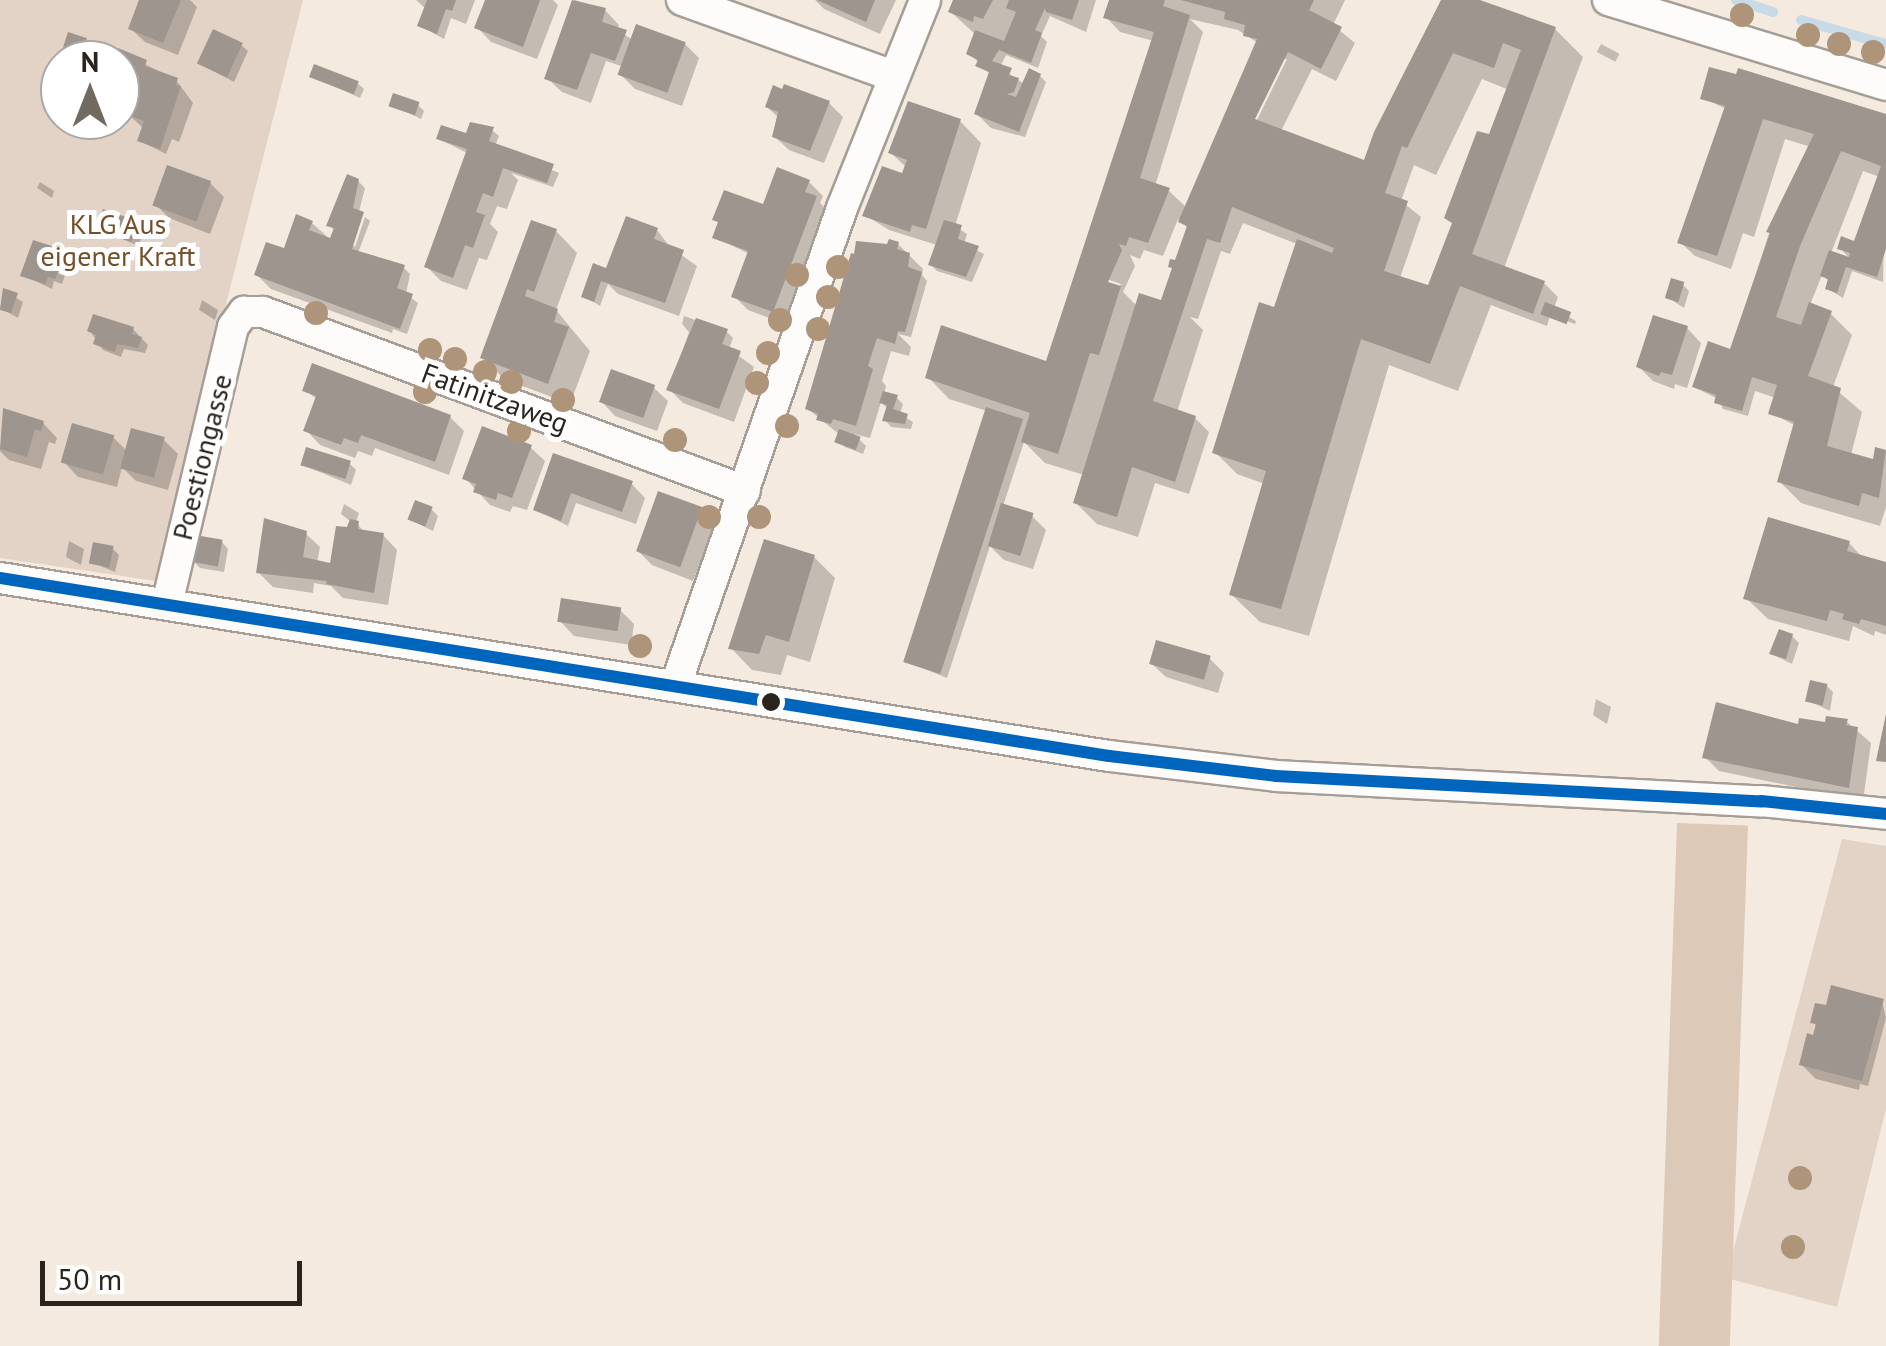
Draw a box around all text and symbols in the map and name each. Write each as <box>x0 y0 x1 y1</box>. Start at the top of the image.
north arrow <box>40 40 140 140</box>
text: N <box>81 43 99 80</box>
park label: KLG Aus eigener Kraft <box>40 207 196 273</box>
street label: Fatinitzaweg <box>417 356 573 440</box>
street label: Poestiongasse <box>165 371 239 543</box>
unlabelled marker <box>761 692 781 712</box>
scale bar <box>45 1241 308 1303</box>
text: 50 m <box>57 1259 122 1298</box>

